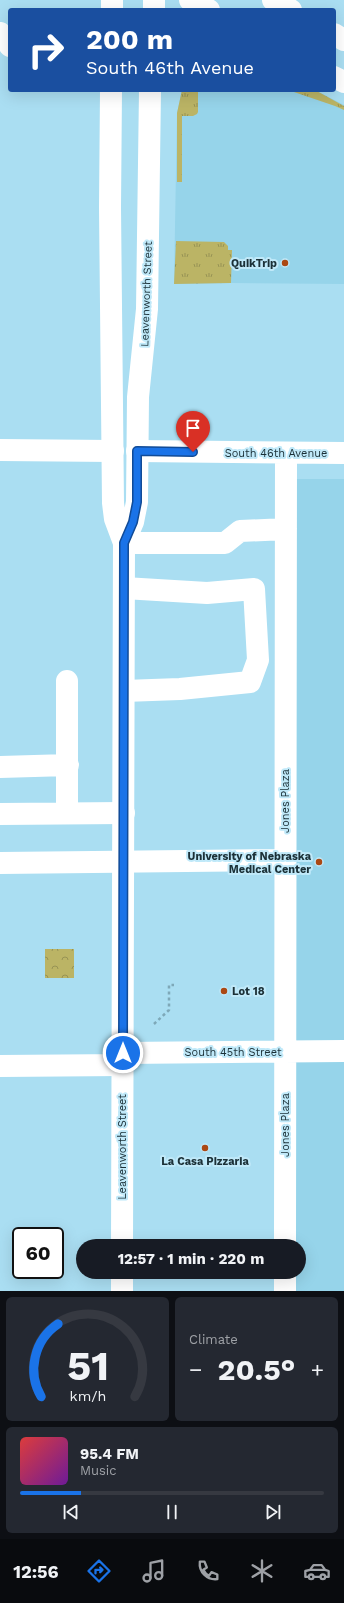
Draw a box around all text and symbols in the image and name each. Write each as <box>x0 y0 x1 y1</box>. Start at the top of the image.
text: 200 m <box>86 23 173 56</box>
icon: right <box>20 24 72 76</box>
text: South 46th Avenue <box>86 57 254 78</box>
street label: Leavenworth Street <box>138 241 155 347</box>
place label: QuikTrip <box>231 257 277 270</box>
marker: QuikTrip <box>280 258 290 268</box>
pin <box>176 411 210 452</box>
icon: arrive <box>182 417 204 439</box>
street label: South 46th Avenue <box>225 447 327 460</box>
street label: Jones Plaza <box>279 769 292 833</box>
place label: University of Nebraska Medical Center <box>188 850 312 876</box>
marker: University of Nebraska Medical Center <box>314 857 324 867</box>
place label: Lot 18 <box>232 985 265 998</box>
marker: Lot 18 <box>219 986 229 996</box>
position arrow <box>102 1032 144 1074</box>
street label: South 45th Street <box>184 1046 282 1059</box>
street label: Jones Plaza <box>279 1093 292 1157</box>
street label: Leavenworth Street <box>116 1094 129 1200</box>
marker: La Casa Pizzaria <box>200 1143 210 1153</box>
place label: La Casa Pizzaria <box>161 1155 249 1168</box>
speed limit sign: 60 <box>12 1227 64 1279</box>
text: 12:57 · 1 min · 220 m <box>118 1250 264 1268</box>
text: Climate <box>189 1332 238 1347</box>
text: 51 <box>66 1341 109 1390</box>
text: 20.5° <box>218 1352 295 1387</box>
text: − <box>189 1357 202 1382</box>
text: + <box>311 1357 324 1382</box>
text: km/h <box>69 1388 106 1404</box>
text: 95.4 FM <box>80 1445 139 1463</box>
text: Music <box>80 1463 117 1478</box>
icon: previous <box>60 1501 82 1523</box>
icon: pause <box>161 1501 183 1523</box>
icon: next <box>262 1501 284 1523</box>
icon: directions <box>85 1557 113 1585</box>
icon: music <box>140 1557 168 1585</box>
icon: phone <box>194 1557 222 1585</box>
icon: climate <box>248 1557 276 1585</box>
icon: car <box>303 1557 331 1585</box>
text: 12:56 <box>13 1561 59 1582</box>

